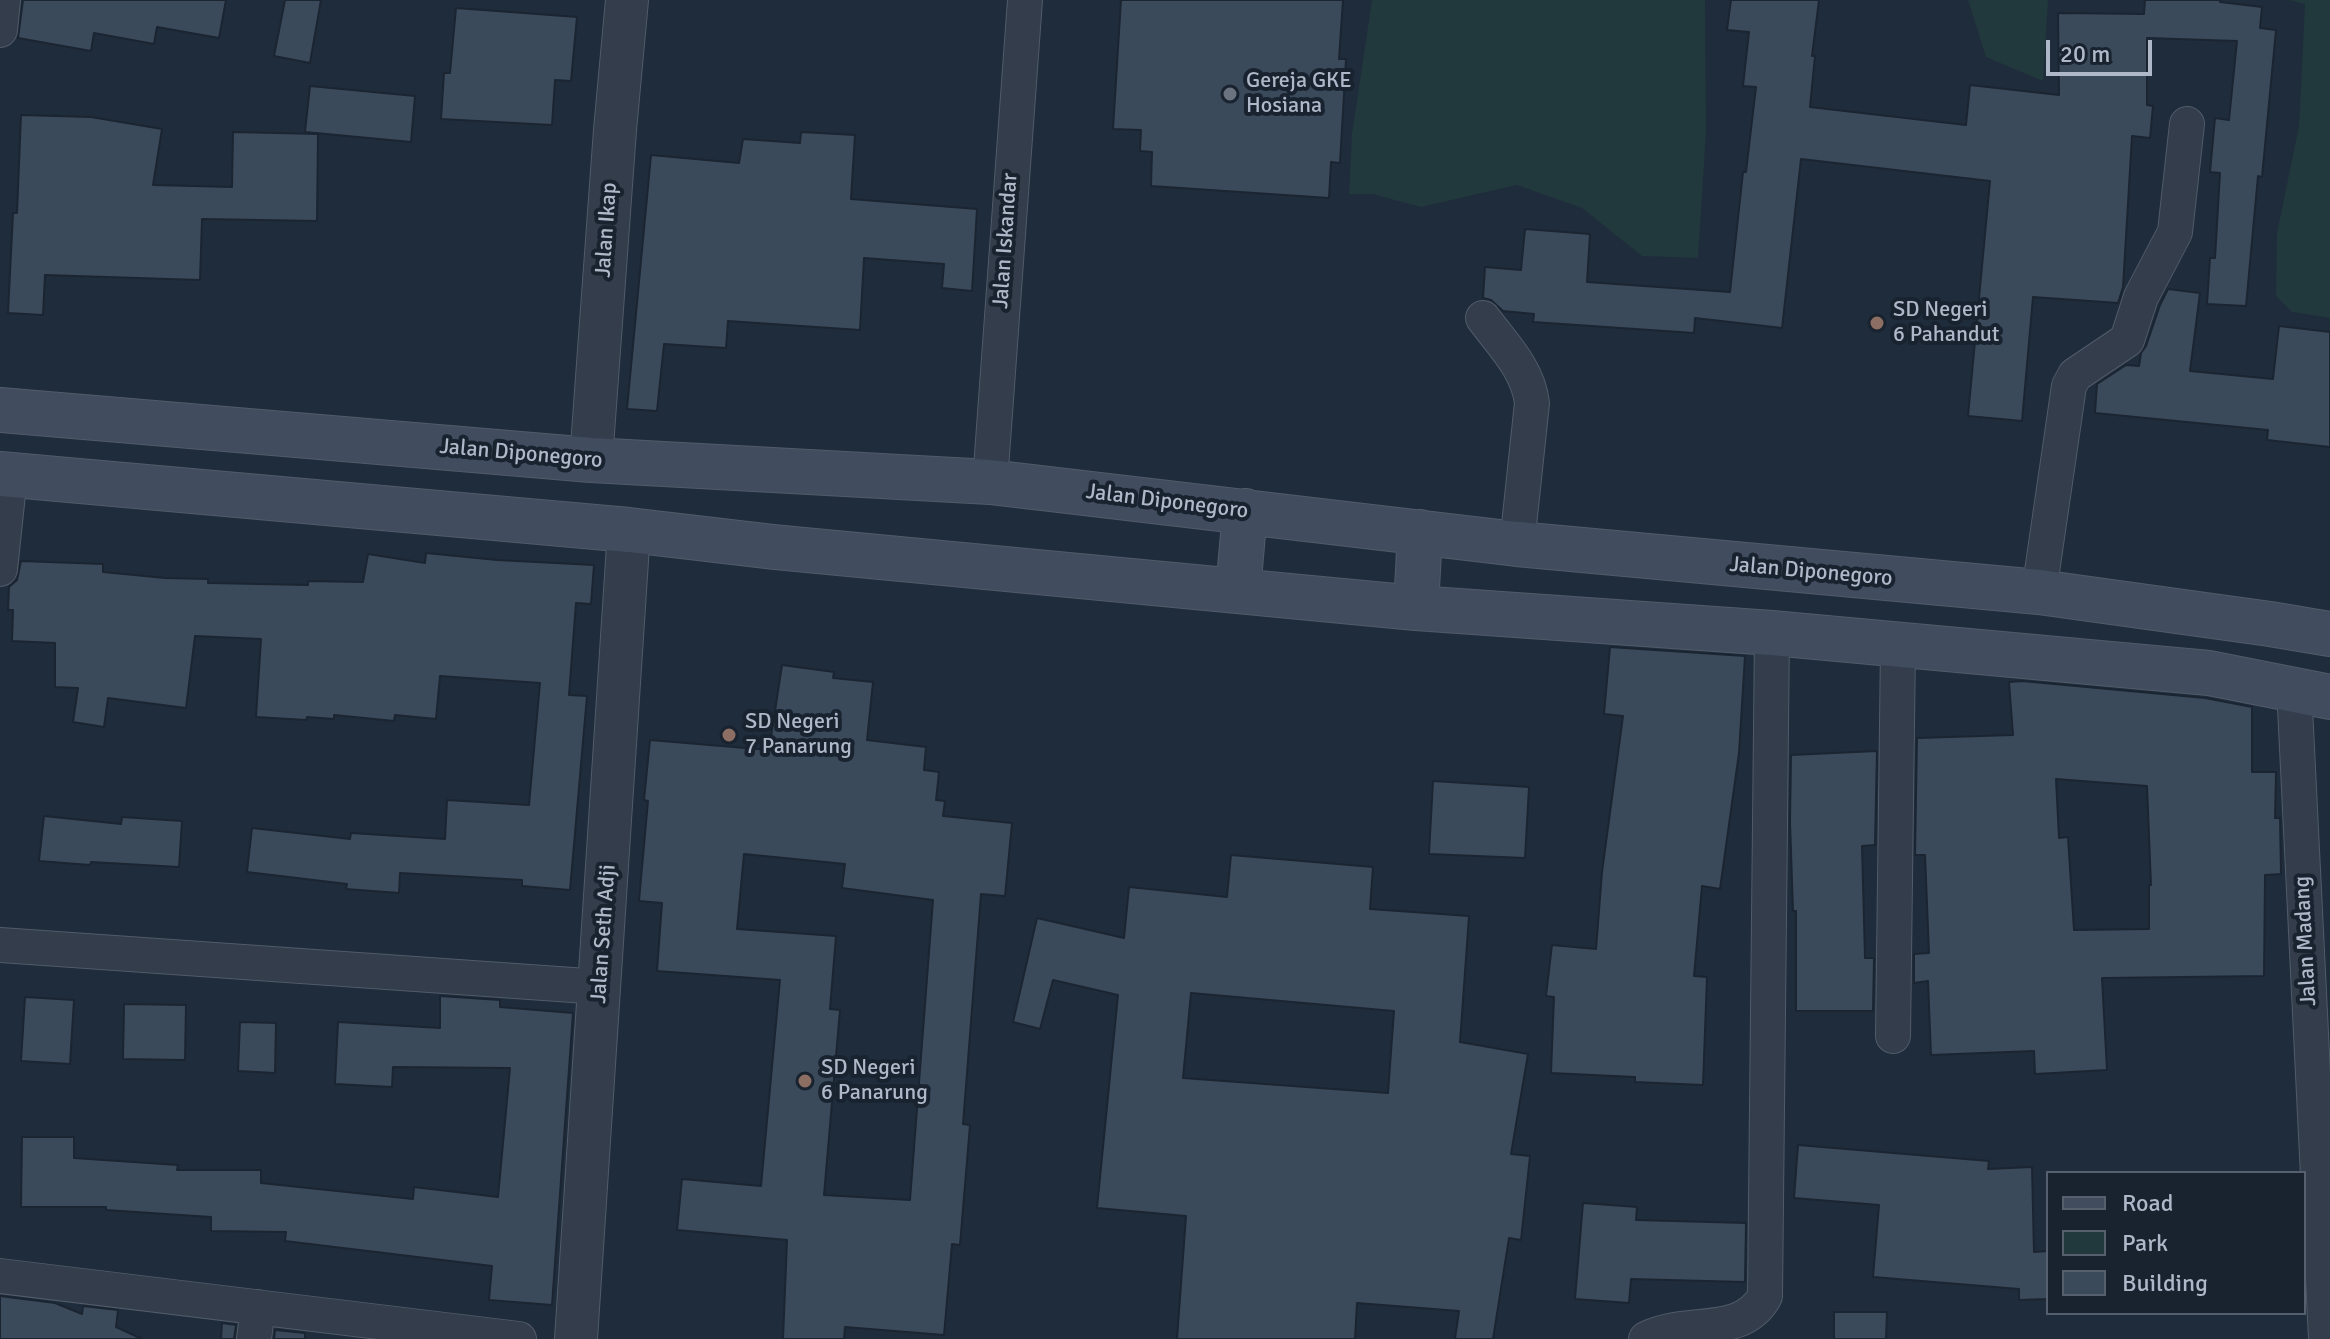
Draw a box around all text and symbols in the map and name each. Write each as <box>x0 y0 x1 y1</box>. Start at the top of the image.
scale bar <box>2050 24 2156 74</box>
text: 20 m <box>2060 39 2110 69</box>
place label: Gereja GKE Hosiana <box>1246 68 1352 120</box>
marker: Gereja GKE Hosiana <box>1221 85 1239 103</box>
street label: Jalan Iskandar <box>988 172 1024 310</box>
street label: Jalan Ikap <box>591 182 623 278</box>
place label: SD Negeri 6 Pahandut <box>1893 297 1999 348</box>
marker: SD Negeri 6 Pahandut <box>1868 314 1886 332</box>
street label: Jalan Diponegoro <box>438 434 604 474</box>
street label: Jalan Diponegoro <box>1084 479 1250 525</box>
street label: Jalan Diponegoro <box>1728 552 1894 592</box>
place label: SD Negeri 7 Panarung <box>745 709 852 760</box>
marker: SD Negeri 7 Panarung <box>720 726 738 744</box>
street label: Jalan Seth Adji <box>586 863 622 1005</box>
street label: Jalan Madang <box>2289 875 2323 1007</box>
place label: SD Negeri 6 Panarung <box>821 1055 928 1106</box>
marker: SD Negeri 6 Panarung <box>796 1072 814 1090</box>
legend <box>2046 1171 2306 1315</box>
text: Road <box>2122 1188 2173 1218</box>
text: Park <box>2122 1228 2168 1258</box>
text: Building <box>2122 1268 2208 1298</box>

